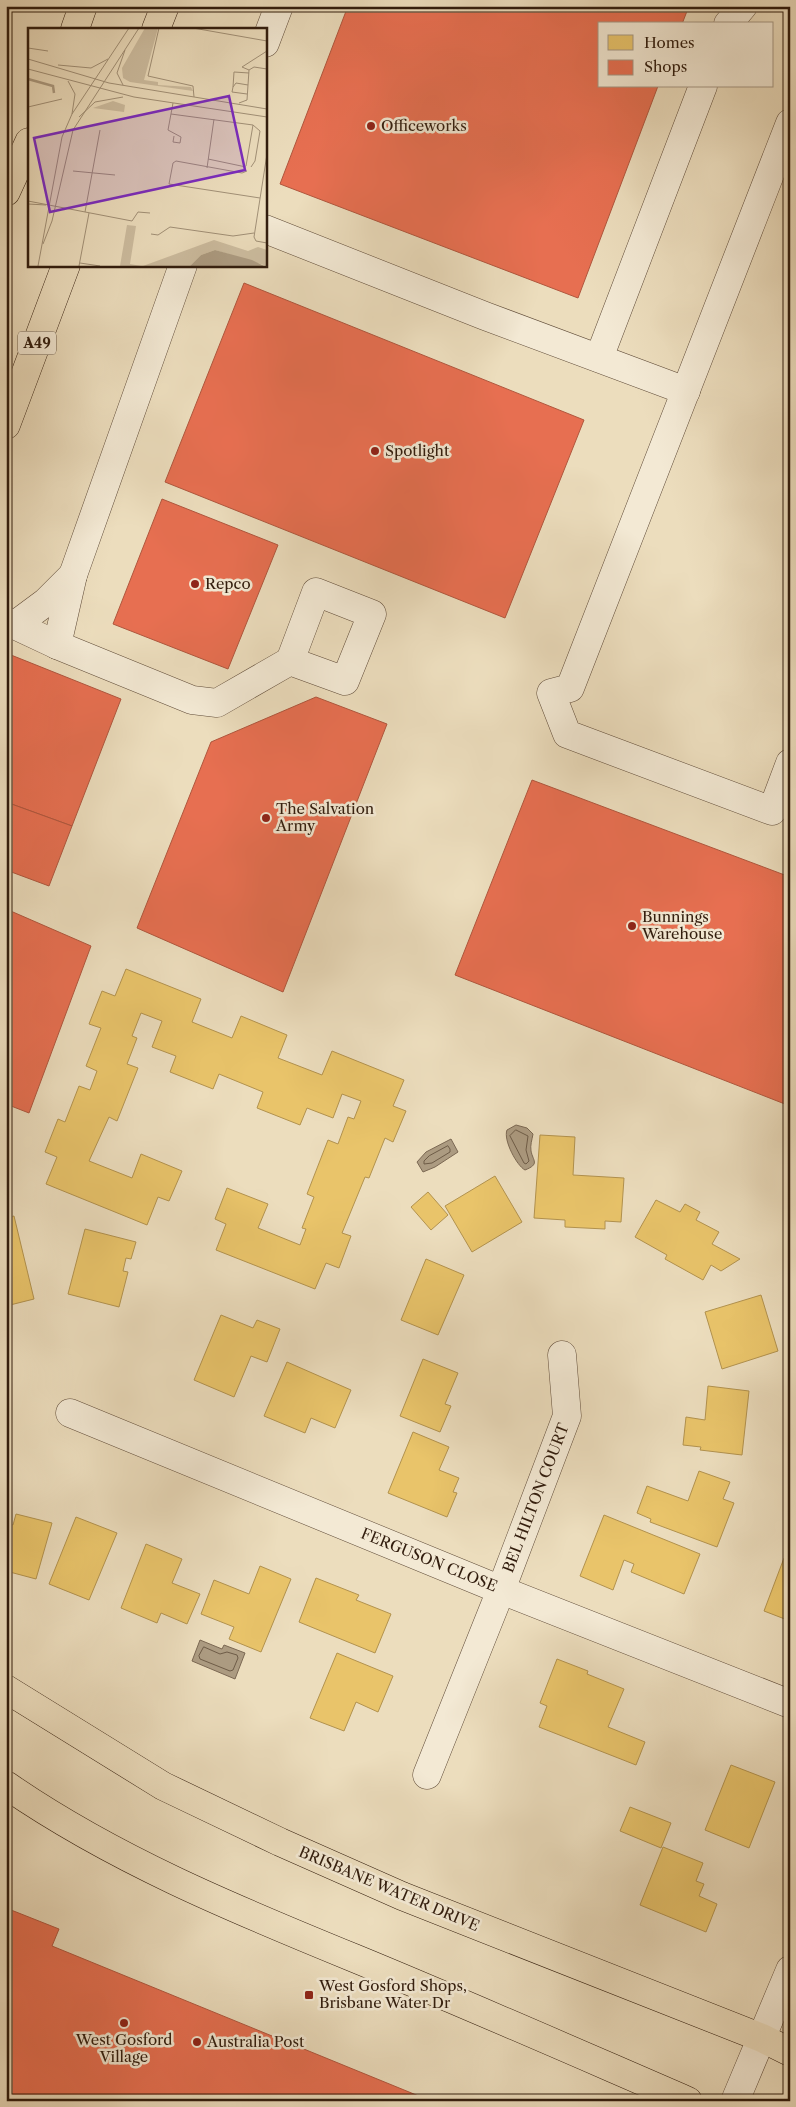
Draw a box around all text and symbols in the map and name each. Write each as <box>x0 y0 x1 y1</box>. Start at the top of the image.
legend <box>598 22 774 88</box>
inset map <box>28 28 266 266</box>
text: Homes <box>644 33 695 52</box>
text: Shops <box>644 57 687 76</box>
place label: Officeworks <box>381 116 467 135</box>
marker: Officeworks <box>365 120 377 132</box>
road number: A49 <box>18 332 56 354</box>
place label: Spotlight <box>385 441 450 460</box>
marker: Spotlight <box>369 445 381 457</box>
place label: Repco <box>205 574 251 593</box>
marker: Repco <box>189 578 201 590</box>
place label: The Salvation Army <box>275 799 375 835</box>
marker: The Salvation Army <box>260 812 272 824</box>
place label: Bunnings Warehouse <box>641 907 722 943</box>
marker: Bunnings Warehouse <box>626 920 638 932</box>
street label: BEL HILTON COURT <box>498 1420 573 1575</box>
street label: FERGUSON CLOSE <box>358 1524 500 1596</box>
street label: BRISBANE WATER DRIVE <box>296 1842 482 1935</box>
place label: West Gosford Shops, Brisbane Water Dr <box>318 1976 467 2012</box>
marker: West Gosford Shops, Brisbane Water Dr <box>303 1989 315 2001</box>
marker: West Gosford Village <box>118 2017 130 2029</box>
place label: West Gosford Village <box>75 2030 172 2066</box>
place label: Australia Post <box>206 2032 305 2051</box>
marker: Australia Post <box>191 2036 203 2048</box>

